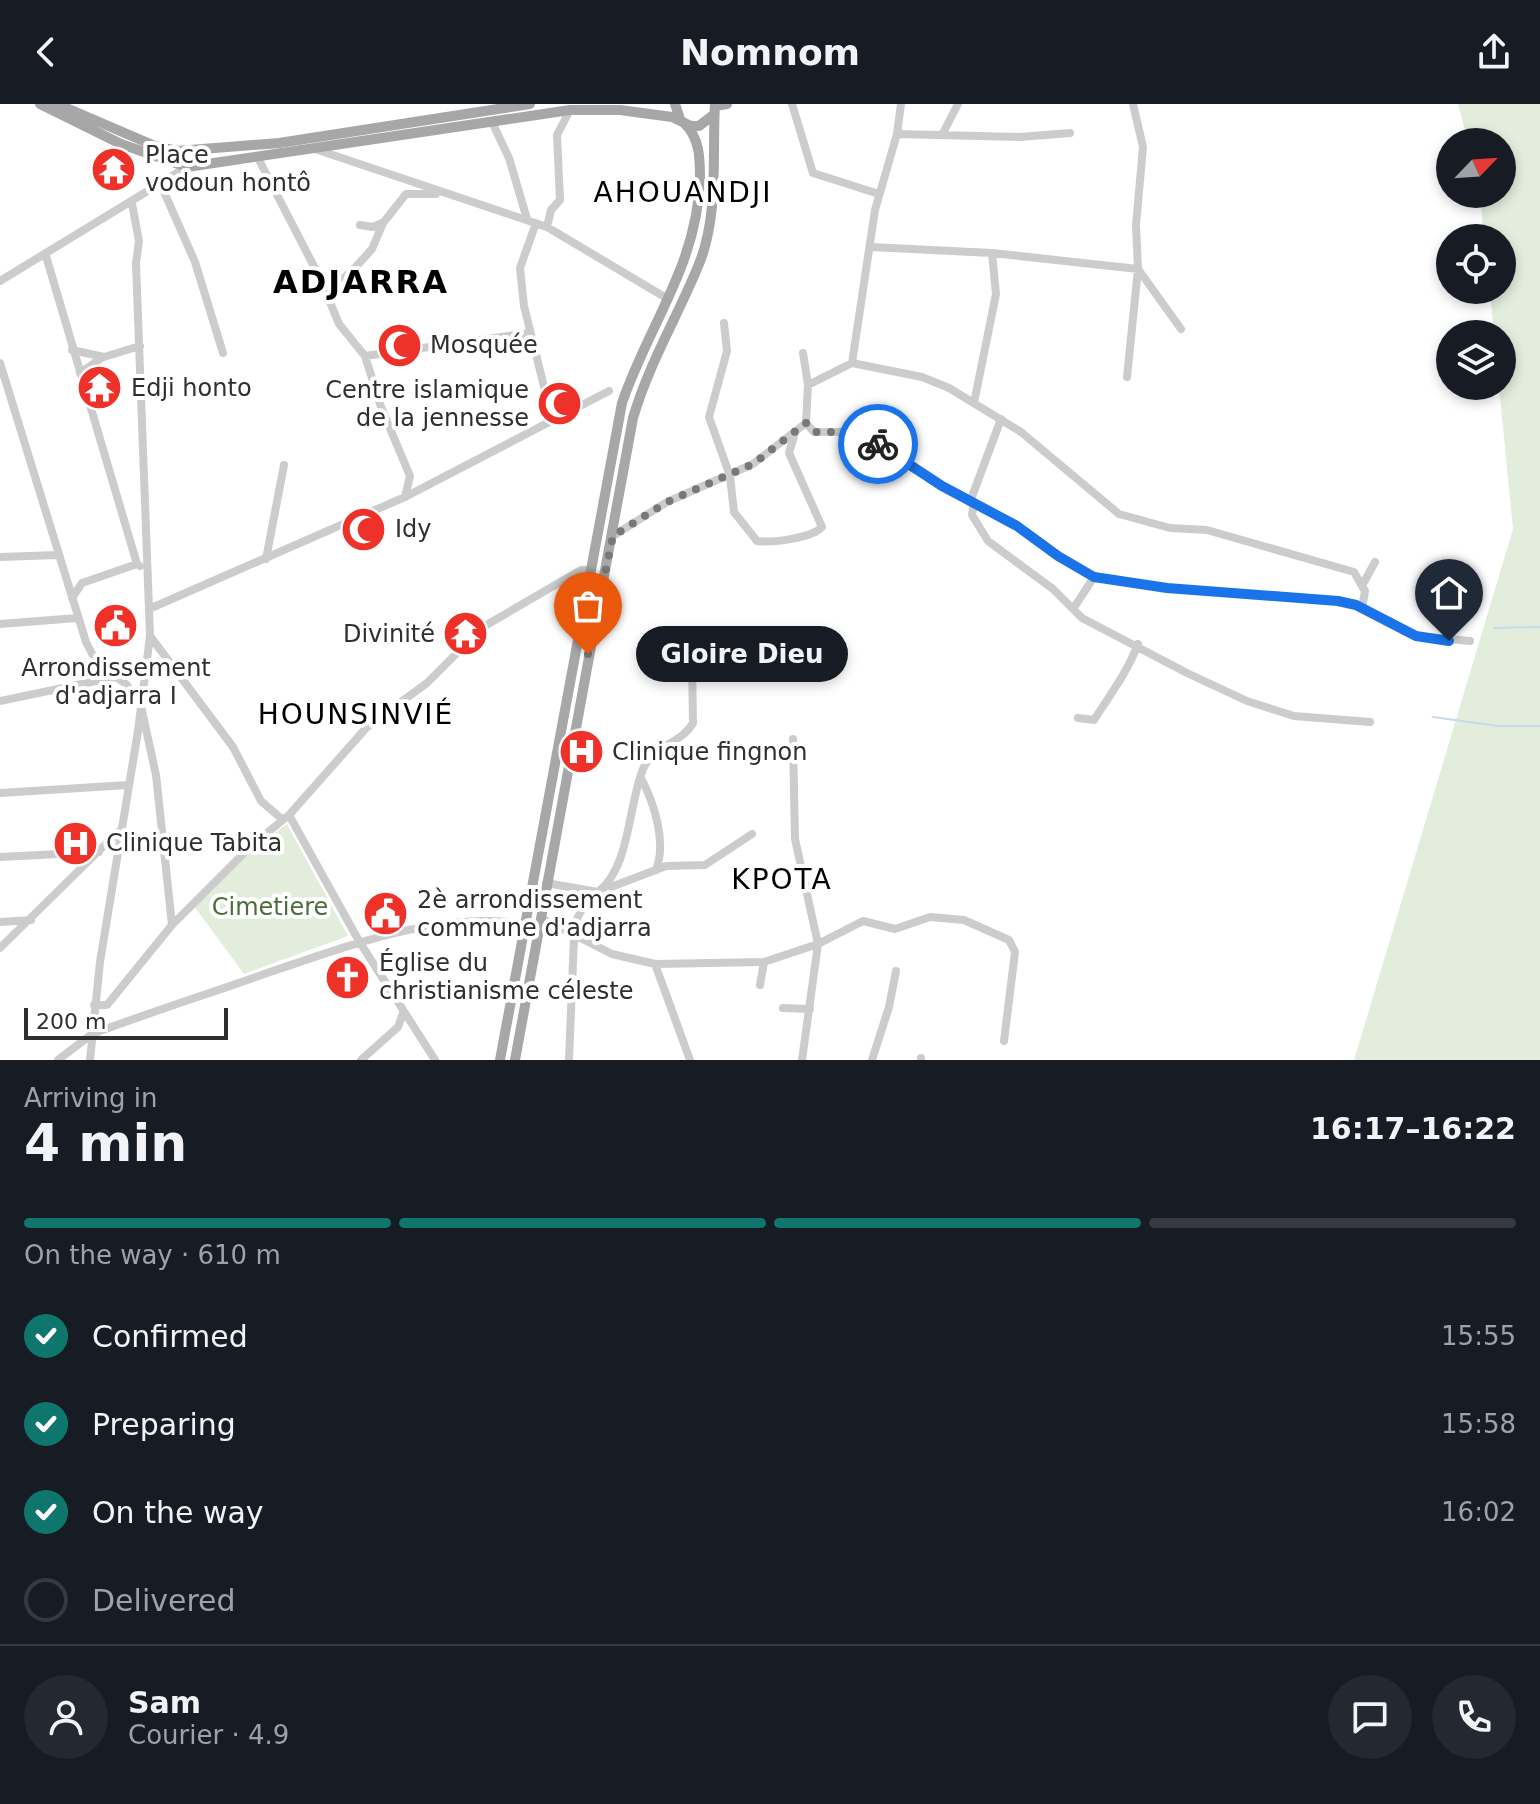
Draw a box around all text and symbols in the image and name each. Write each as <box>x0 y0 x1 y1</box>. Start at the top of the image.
icon: back <box>24 30 68 74</box>
icon: share <box>1472 30 1516 74</box>
text: Nomnom <box>680 32 860 73</box>
north arrow <box>1436 128 1516 208</box>
map controls <box>1436 128 1516 400</box>
place label: Place vodoun hontô <box>145 141 311 197</box>
temple icon: Place vodoun hontô <box>90 145 138 193</box>
district label: AHOUANDJI <box>594 176 772 209</box>
button: locate <box>1436 224 1516 304</box>
district label: ADJARRA <box>273 263 449 301</box>
button: layers <box>1436 320 1516 400</box>
mosque icon: Mosquée <box>375 321 423 369</box>
place label: Mosquée <box>430 331 538 359</box>
temple icon: Edji honto <box>76 364 124 412</box>
place label: Edji honto <box>131 374 252 402</box>
place label: Centre islamique de la jennesse <box>325 376 529 432</box>
mosque icon: Centre islamique de la jennesse <box>536 380 584 428</box>
courier <box>838 404 918 484</box>
icon: bike <box>856 422 900 466</box>
mosque icon: Idy <box>340 505 388 553</box>
place label: Idy <box>395 515 432 543</box>
pin <box>1415 559 1483 641</box>
icon: home <box>1427 571 1471 615</box>
pin <box>554 572 622 654</box>
icon: bag <box>566 584 610 628</box>
public building icon: Arrondissement d'adjarra I <box>92 602 140 650</box>
temple icon: Divinité <box>442 610 490 658</box>
place label: Divinité <box>343 620 435 648</box>
callout: Gloire Dieu <box>636 626 848 682</box>
text: Gloire Dieu <box>660 639 824 669</box>
place label: Arrondissement d'adjarra I <box>21 654 211 710</box>
district label: HOUNSINVIÉ <box>258 697 454 731</box>
hospital icon: Clinique fingnon <box>557 728 605 776</box>
place label: Clinique fingnon <box>612 738 807 766</box>
hospital icon: Clinique Tabita <box>51 819 99 867</box>
place label: Clinique Tabita <box>106 829 282 857</box>
district label: KPOTA <box>731 863 833 896</box>
place label: 2è arrondissement commune d'adjarra <box>417 886 652 942</box>
public building icon: 2è arrondissement commune d'adjarra <box>362 890 410 938</box>
park label: Cimetiere <box>212 893 328 921</box>
place label: Église du christianisme céleste <box>379 948 633 1005</box>
church icon: Église du christianisme céleste <box>324 953 372 1001</box>
scale bar <box>24 1004 228 1040</box>
text: 200 m <box>36 1009 106 1034</box>
text: Arriving in <box>24 1083 158 1113</box>
text: 16:17–16:22 <box>1310 1111 1516 1146</box>
text: 4 min <box>24 1113 187 1173</box>
text: On the way · 610 m <box>24 1240 281 1270</box>
icon: check <box>24 1314 68 1358</box>
text: Confirmed <box>92 1319 248 1354</box>
text: 15:55 <box>1441 1321 1516 1351</box>
icon: check <box>24 1402 68 1446</box>
text: Preparing <box>92 1407 236 1442</box>
text: 15:58 <box>1441 1409 1516 1439</box>
icon: check <box>24 1490 68 1534</box>
text: On the way <box>92 1495 264 1530</box>
text: 16:02 <box>1441 1497 1516 1527</box>
text: Delivered <box>92 1583 236 1618</box>
button: person <box>24 1675 108 1759</box>
button: chat <box>1328 1675 1412 1759</box>
button: phone <box>1432 1675 1516 1759</box>
text: Sam <box>128 1685 201 1720</box>
text: Courier · 4.9 <box>128 1720 289 1750</box>

